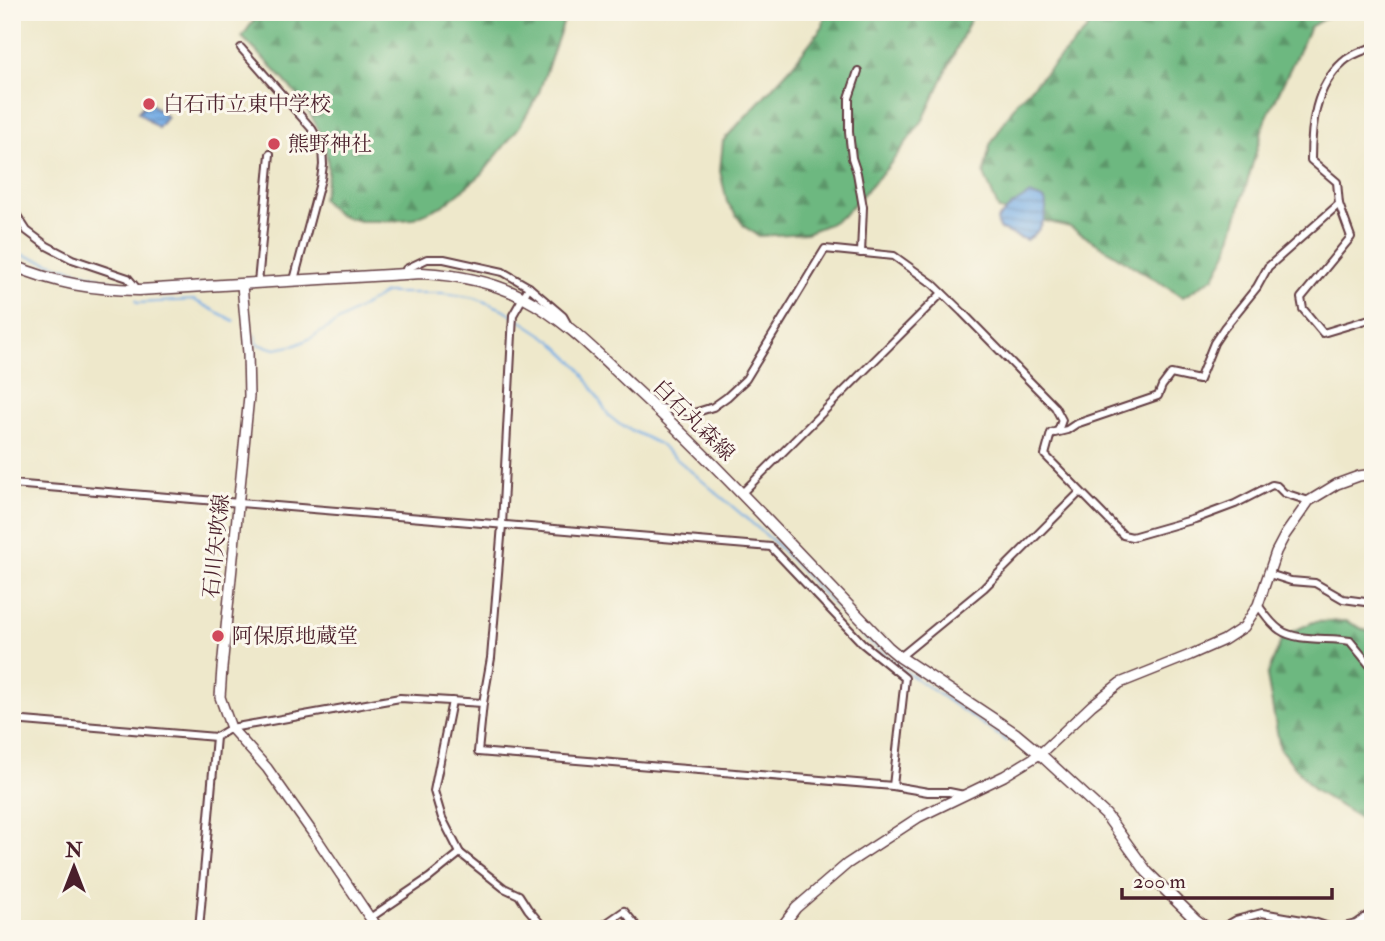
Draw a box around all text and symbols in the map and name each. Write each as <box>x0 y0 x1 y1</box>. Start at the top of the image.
place label: 白石市立東中学校 <box>163 91 331 118</box>
marker: 白石市立東中学校 <box>141 96 157 112</box>
place label: 熊野神社 <box>288 131 372 158</box>
marker: 熊野神社 <box>266 136 282 152</box>
street label: 白石丸森線 <box>647 374 740 467</box>
street label: 石川矢吹線 <box>198 492 235 600</box>
place label: 阿保原地蔵堂 <box>232 623 358 650</box>
marker: 阿保原地蔵堂 <box>210 628 226 644</box>
north arrow <box>38 832 108 902</box>
text: N <box>64 839 83 863</box>
scale bar <box>1122 857 1332 901</box>
text: 200 m <box>1133 868 1186 895</box>

